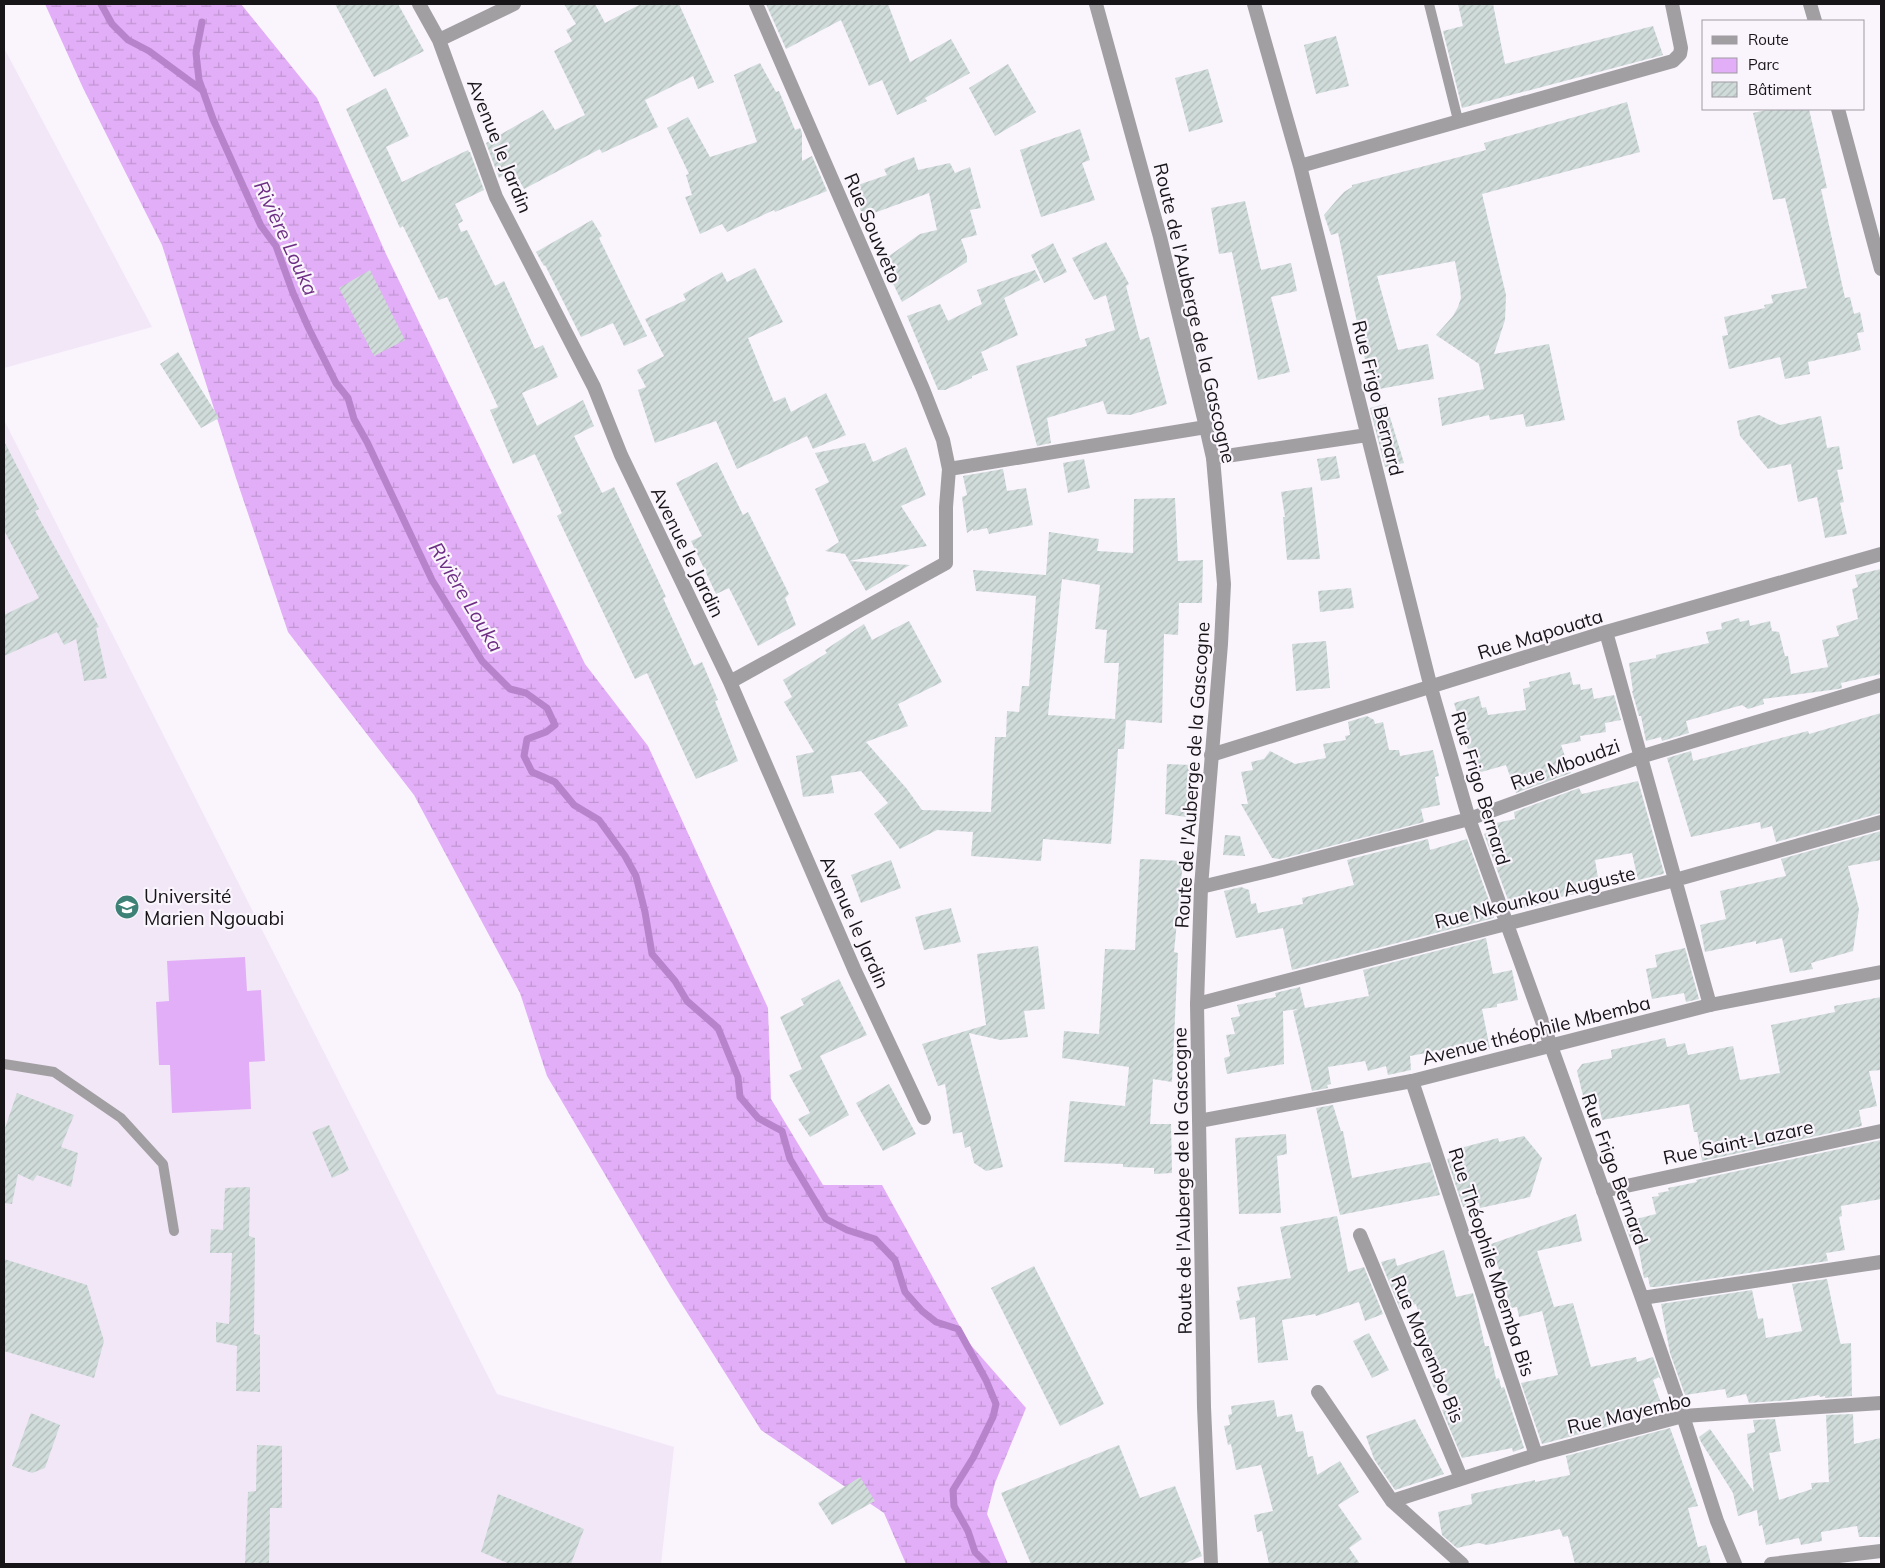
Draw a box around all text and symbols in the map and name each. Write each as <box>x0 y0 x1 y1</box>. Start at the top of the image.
legend <box>1702 20 1865 110</box>
text: Route <box>1748 30 1789 49</box>
text: Parc <box>1748 55 1779 74</box>
street label: Avenue le Jardin <box>462 75 538 217</box>
text: Bâtiment <box>1748 80 1811 99</box>
street label: Route de l'Auberge de la Gascogne <box>1149 160 1241 466</box>
street label: Rue Souweto <box>839 169 907 287</box>
water label: Rivière Louka <box>249 176 324 299</box>
street label: Rue Frigo Bernard <box>1347 318 1409 478</box>
street label: Avenue le Jardin <box>646 483 730 621</box>
water label: Rivière Louka <box>424 537 509 656</box>
street label: Rue Mapouata <box>1474 604 1606 664</box>
street label: Route de l'Auberge de la Gascogne <box>1169 621 1215 929</box>
street label: Rue Frigo Bernard <box>1446 708 1516 868</box>
street label: Rue Mboudzi <box>1507 733 1623 795</box>
street label: Avenue le Jardin <box>815 852 895 992</box>
street label: Rue Nkounkou Auguste <box>1432 860 1638 934</box>
place label: Université Marien Ngouabi <box>144 884 284 930</box>
school or university icon: Université Marien Ngouabi <box>114 894 140 920</box>
street label: Avenue théophile Mbemba <box>1419 990 1653 1070</box>
street label: Route de l'Auberge de la Gascogne <box>1167 1027 1197 1335</box>
street label: Rue Frigo Bernard <box>1576 1090 1654 1248</box>
street label: Rue Saint-Lazare <box>1661 1114 1815 1170</box>
street label: Rue Théophile Mbemba Bis <box>1444 1144 1540 1380</box>
street label: Rue Mayembo Bis <box>1386 1272 1470 1426</box>
street label: Rue Mayembo <box>1565 1387 1693 1439</box>

